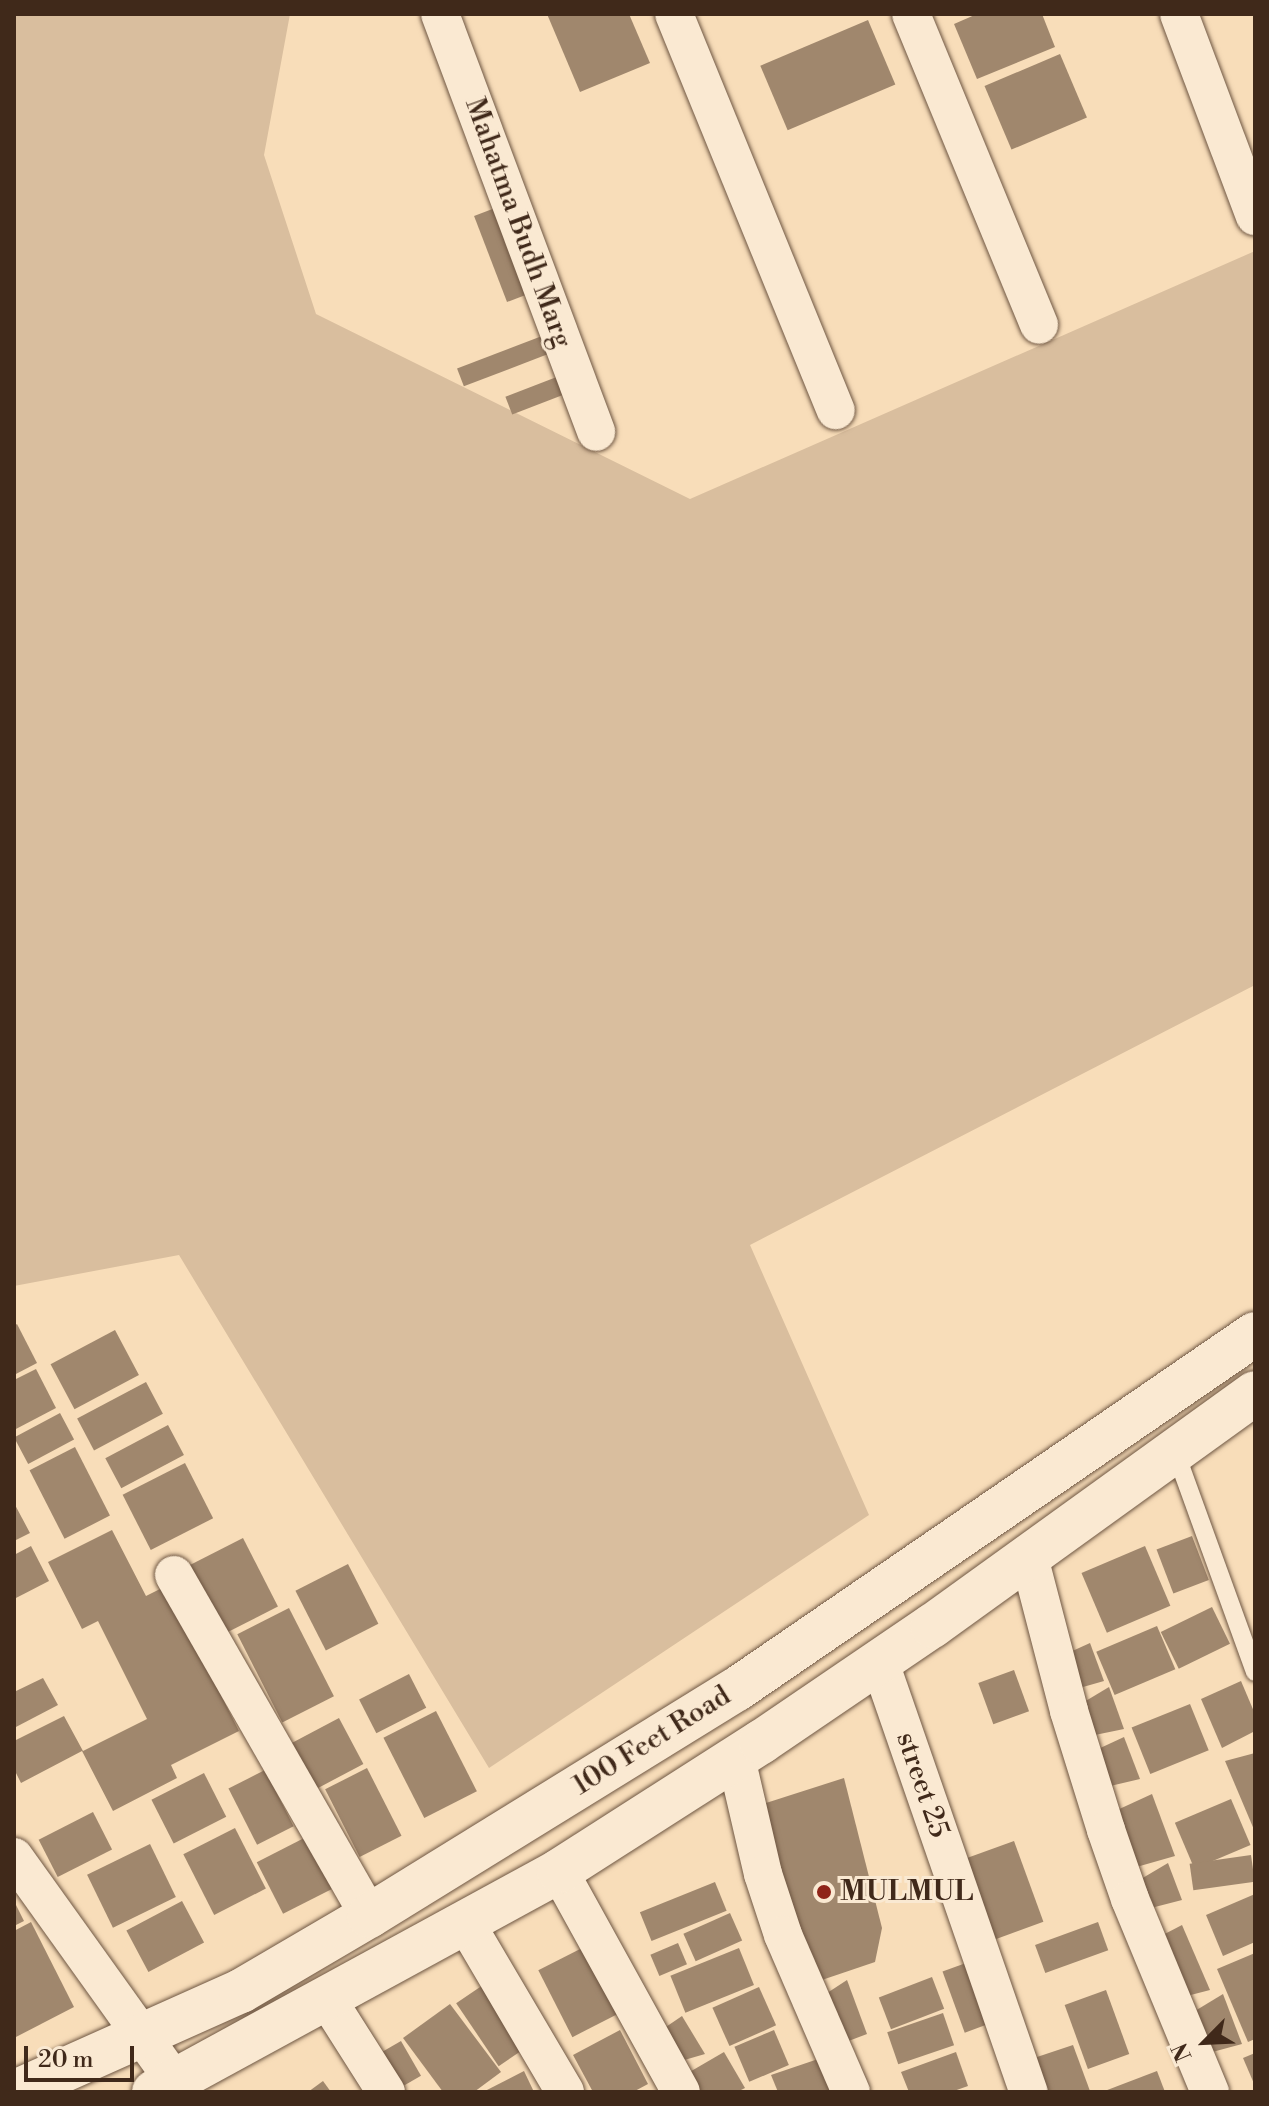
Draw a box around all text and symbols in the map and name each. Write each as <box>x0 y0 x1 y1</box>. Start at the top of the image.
street label: Mahatma Budh Marg <box>457 93 579 353</box>
street label: 100 Feet Road <box>567 1679 737 1803</box>
street label: street 25 <box>888 1728 956 1842</box>
place label: MULMUL <box>840 1875 973 1909</box>
marker: MULMUL <box>815 1883 833 1901</box>
north arrow <box>1165 2002 1245 2082</box>
scale bar <box>28 2030 138 2080</box>
text: N <box>1167 2039 1198 2065</box>
text: 20 m <box>38 2045 94 2075</box>

